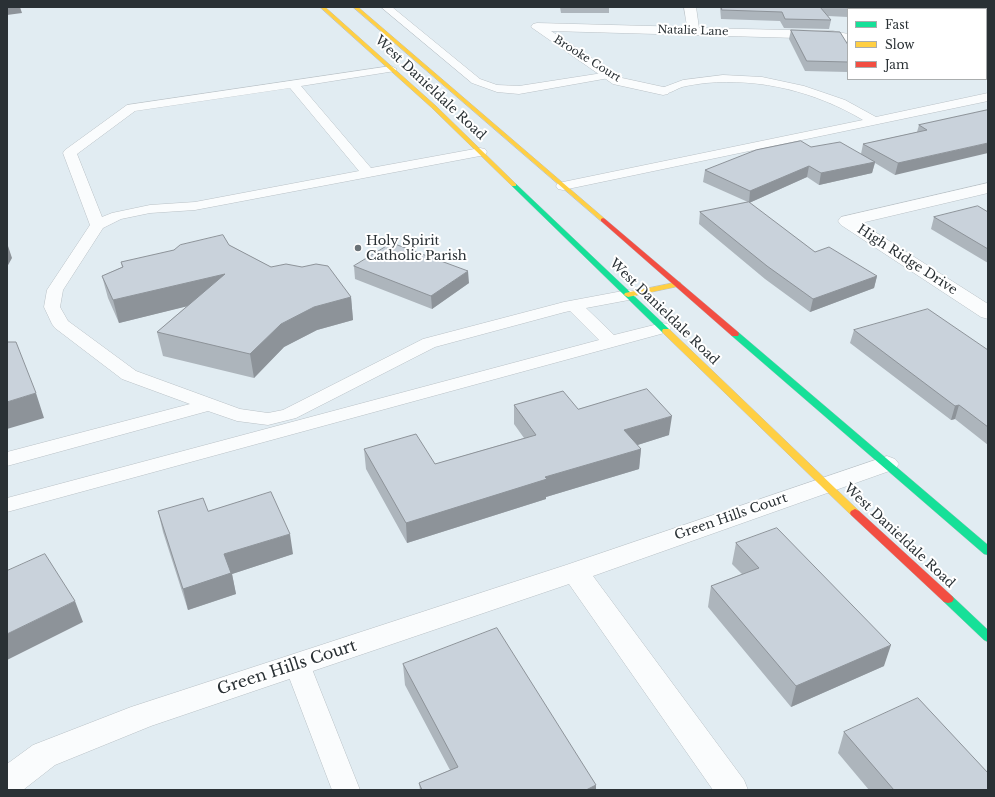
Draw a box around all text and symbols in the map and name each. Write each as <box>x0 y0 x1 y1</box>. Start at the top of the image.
legend <box>847 8 987 80</box>
text: Fast <box>885 17 909 32</box>
street label: Natalie Lane <box>657 23 729 39</box>
street label: West Danieldale Road <box>371 33 489 143</box>
street label: Brooke Court <box>551 33 623 85</box>
text: Slow <box>885 37 914 52</box>
text: Jam <box>885 57 909 72</box>
street label: High Ridge Drive <box>854 222 960 298</box>
place label: Holy Spirit Catholic Parish <box>366 233 467 264</box>
marker: Holy Spirit Catholic Parish <box>353 243 363 253</box>
street label: West Danieldale Road <box>606 256 722 368</box>
street label: West Danieldale Road <box>840 481 958 591</box>
street label: Green Hills Court <box>673 490 789 544</box>
street label: Green Hills Court <box>215 636 359 700</box>

